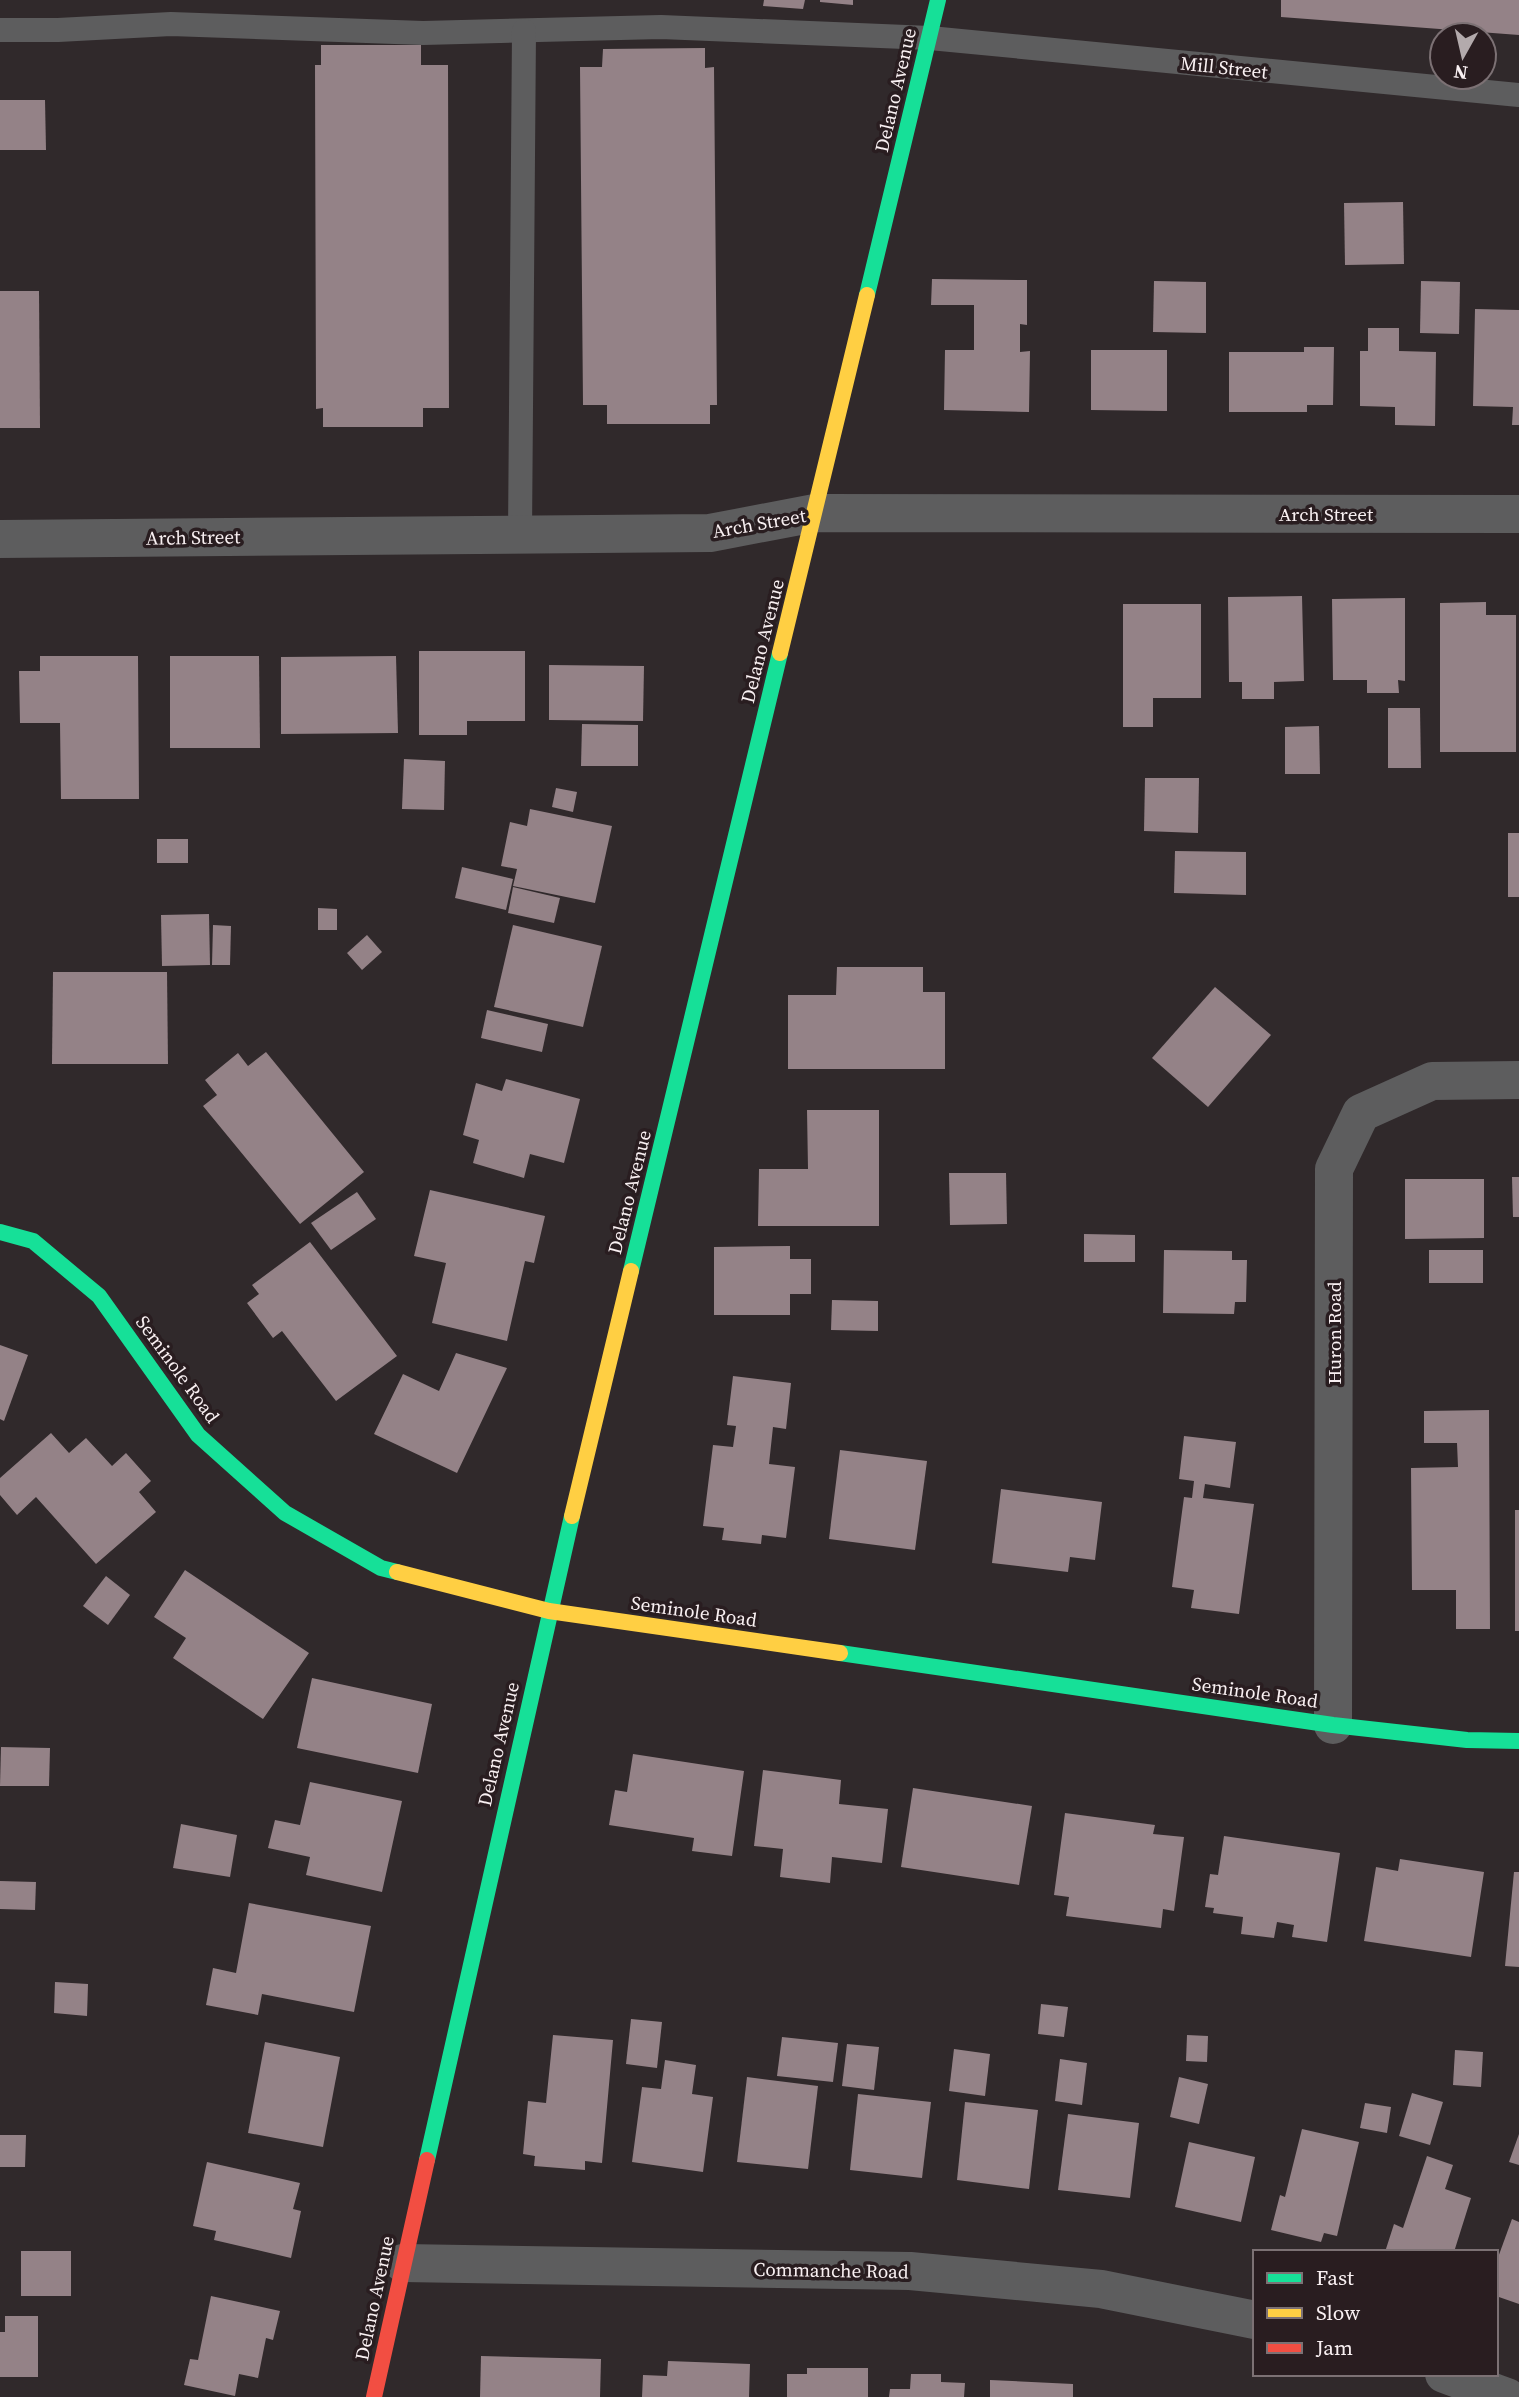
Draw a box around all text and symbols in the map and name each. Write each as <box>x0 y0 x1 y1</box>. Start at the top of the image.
north arrow <box>1428 21 1498 91</box>
street label: Delano Avenue <box>868 25 922 155</box>
street label: Mill Street <box>1179 49 1270 85</box>
text: N <box>1452 59 1469 87</box>
street label: Arch Street <box>1279 501 1374 527</box>
street label: Arch Street <box>710 502 809 544</box>
street label: Arch Street <box>146 523 241 551</box>
street label: Delano Avenue <box>734 576 790 706</box>
street label: Delano Avenue <box>601 1127 657 1257</box>
street label: Huron Road <box>1321 1281 1347 1384</box>
street label: Seminole Road <box>130 1310 226 1428</box>
street label: Seminole Road <box>629 1589 759 1633</box>
street label: Seminole Road <box>1190 1670 1320 1714</box>
street label: Delano Avenue <box>471 1679 525 1809</box>
street label: Delano Avenue <box>348 2233 400 2363</box>
legend <box>1253 2250 1498 2376</box>
street label: Commanche Road <box>753 2256 909 2284</box>
text: Fast <box>1316 2263 1354 2292</box>
text: Slow <box>1316 2298 1360 2327</box>
text: Jam <box>1315 2333 1353 2362</box>

